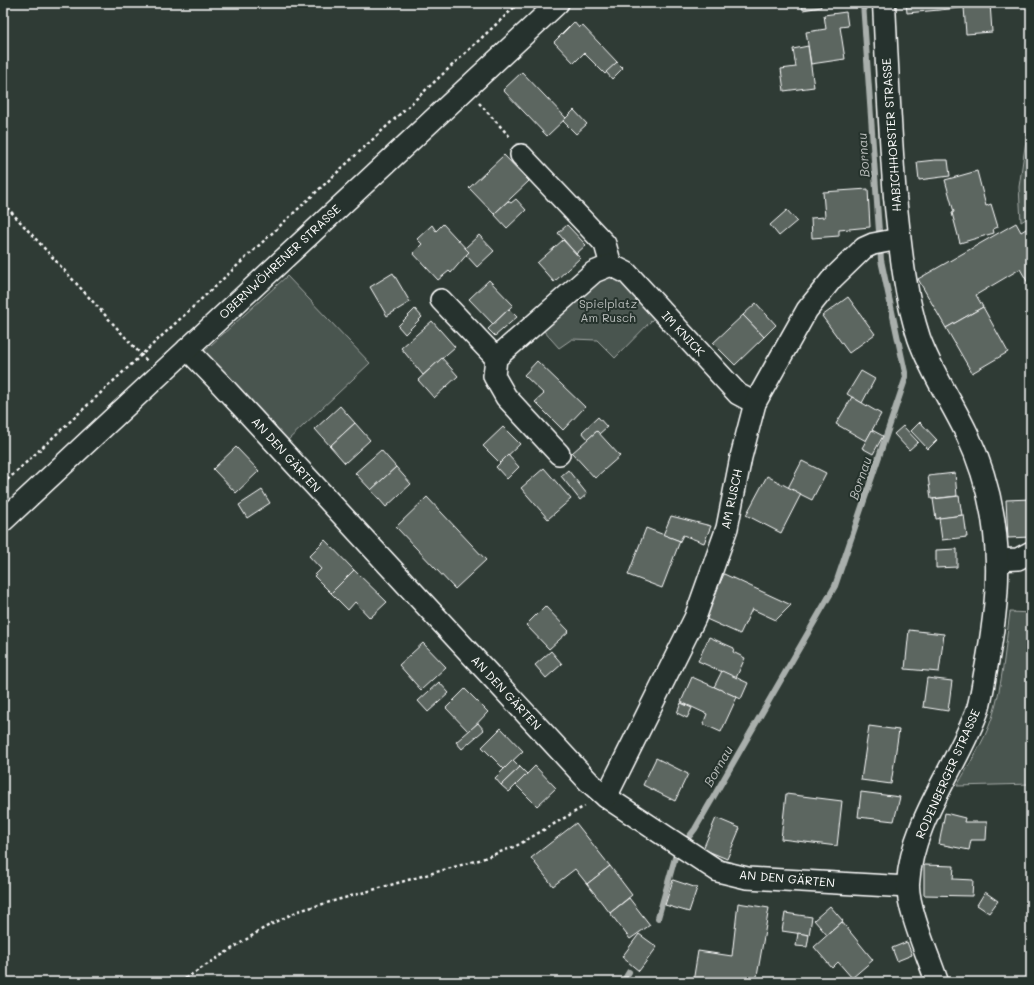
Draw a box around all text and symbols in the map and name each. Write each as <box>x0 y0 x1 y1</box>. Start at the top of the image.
street label: HABICHHORSTER STRASSE <box>878 58 904 213</box>
water label: Bornau <box>852 132 873 178</box>
street label: OBERNWÖHRENER STRASSE <box>215 201 344 322</box>
park label: Spielplatz Am Rusch <box>579 295 637 325</box>
street label: IM KNICK <box>659 307 709 360</box>
street label: AN DEN GÄRTEN <box>249 413 325 495</box>
water label: Bornau <box>844 454 875 502</box>
street label: AM RUSCH <box>717 467 745 530</box>
street label: AN DEN GÄRTEN <box>468 652 545 733</box>
street label: RODENBERGER STRASSE <box>911 706 983 841</box>
water label: Bornau <box>699 742 736 789</box>
street label: AN DEN GÄRTEN <box>739 866 836 890</box>

